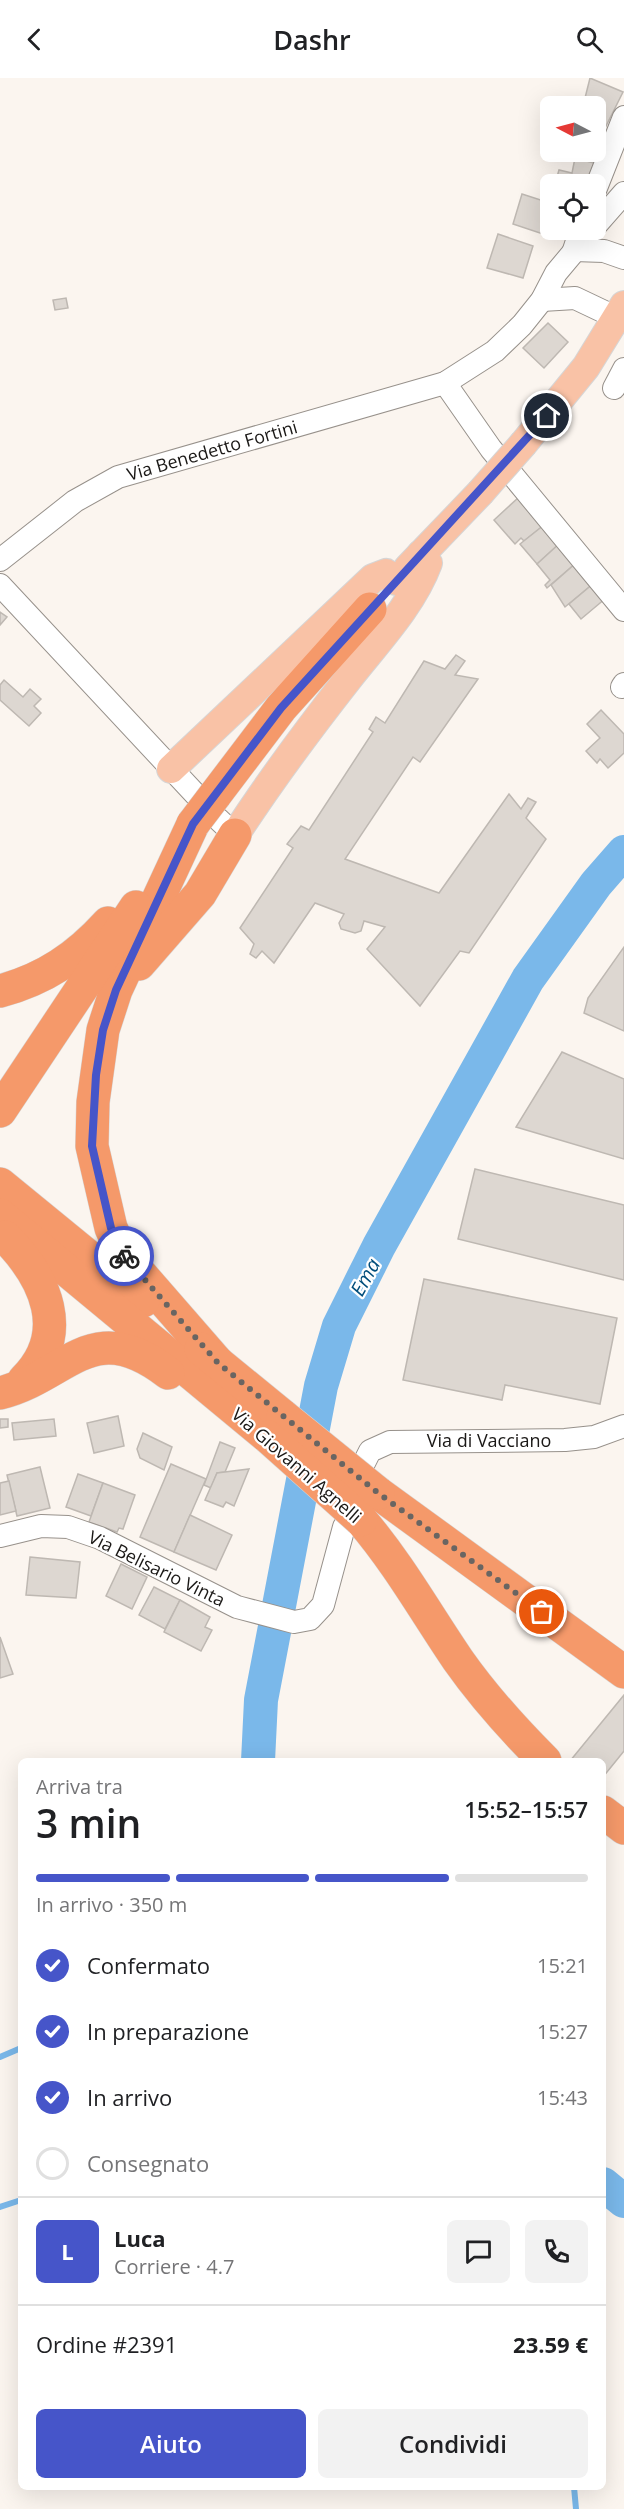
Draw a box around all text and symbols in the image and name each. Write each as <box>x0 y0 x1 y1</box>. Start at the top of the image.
text: Dashr <box>273 21 351 58</box>
icon: back <box>18 23 51 56</box>
icon: search <box>573 23 606 56</box>
north arrow <box>540 96 606 162</box>
map controls <box>540 96 606 240</box>
button: locate <box>540 174 606 240</box>
pin <box>521 390 572 441</box>
icon: home <box>530 399 563 432</box>
street label: Via Benedetto Fortini <box>124 414 300 486</box>
courier <box>94 1226 154 1286</box>
icon: bike <box>108 1240 141 1273</box>
water label: Ema <box>344 1253 386 1301</box>
street label: Via Giovanni Agnelli <box>227 1402 367 1528</box>
street label: Via di Vacciano <box>427 1428 551 1452</box>
street label: Via Belisario Vinta <box>85 1524 229 1612</box>
pin <box>516 1586 567 1637</box>
icon: bag <box>525 1595 558 1628</box>
text: Arriva tra <box>36 1773 123 1800</box>
text: 15:52–15:57 <box>464 1794 588 1824</box>
text: 3 min <box>36 1796 141 1849</box>
text: In arrivo · 350 m <box>36 1891 187 1918</box>
icon: check <box>36 1949 69 1982</box>
text: Confermato <box>87 1950 210 1980</box>
text: 15:21 <box>537 1952 588 1979</box>
icon: check <box>36 2015 69 2048</box>
text: In preparazione <box>87 2016 249 2046</box>
text: 15:27 <box>537 2018 588 2045</box>
icon: check <box>36 2081 69 2114</box>
text: In arrivo <box>87 2082 172 2112</box>
text: 15:43 <box>537 2084 588 2111</box>
text: Consegnato <box>87 2148 209 2178</box>
button: chat <box>447 2220 510 2283</box>
button: phone <box>525 2220 588 2283</box>
text: Luca <box>114 2223 166 2253</box>
text: L <box>61 2236 74 2266</box>
text: Corriere · 4.7 <box>114 2253 234 2280</box>
text: Ordine #2391 <box>36 2329 177 2359</box>
text: 23.59 € <box>513 2329 588 2359</box>
button: Aiuto <box>36 2409 306 2478</box>
button: Condividi <box>318 2409 588 2478</box>

